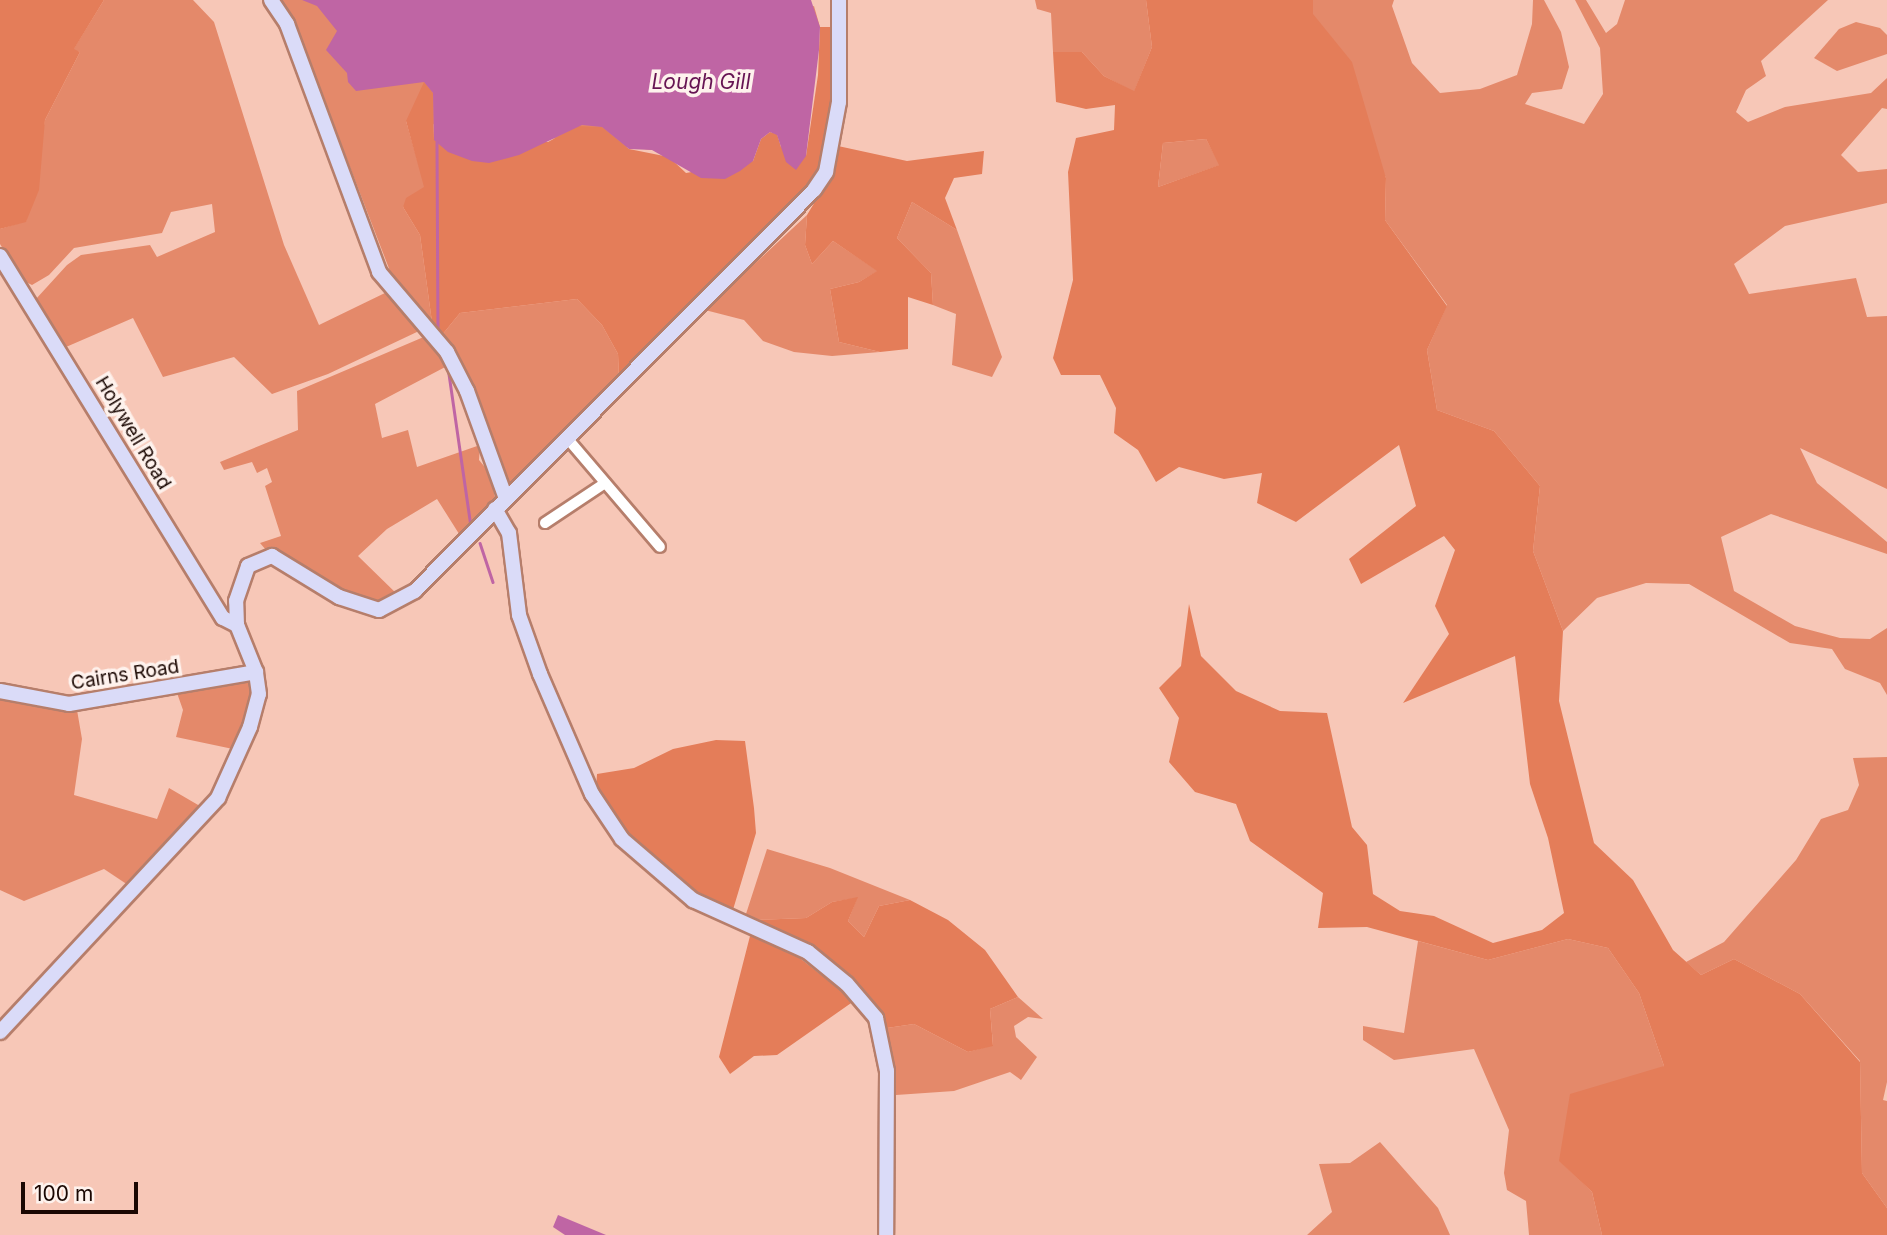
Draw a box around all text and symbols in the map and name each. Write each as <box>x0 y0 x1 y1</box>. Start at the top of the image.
water label: Lough Gill <box>651 69 751 95</box>
street label: Holywell Road <box>90 372 176 494</box>
street label: Cairns Road <box>69 655 181 695</box>
scale bar <box>24 1168 142 1212</box>
text: 100 m <box>34 1181 93 1206</box>

